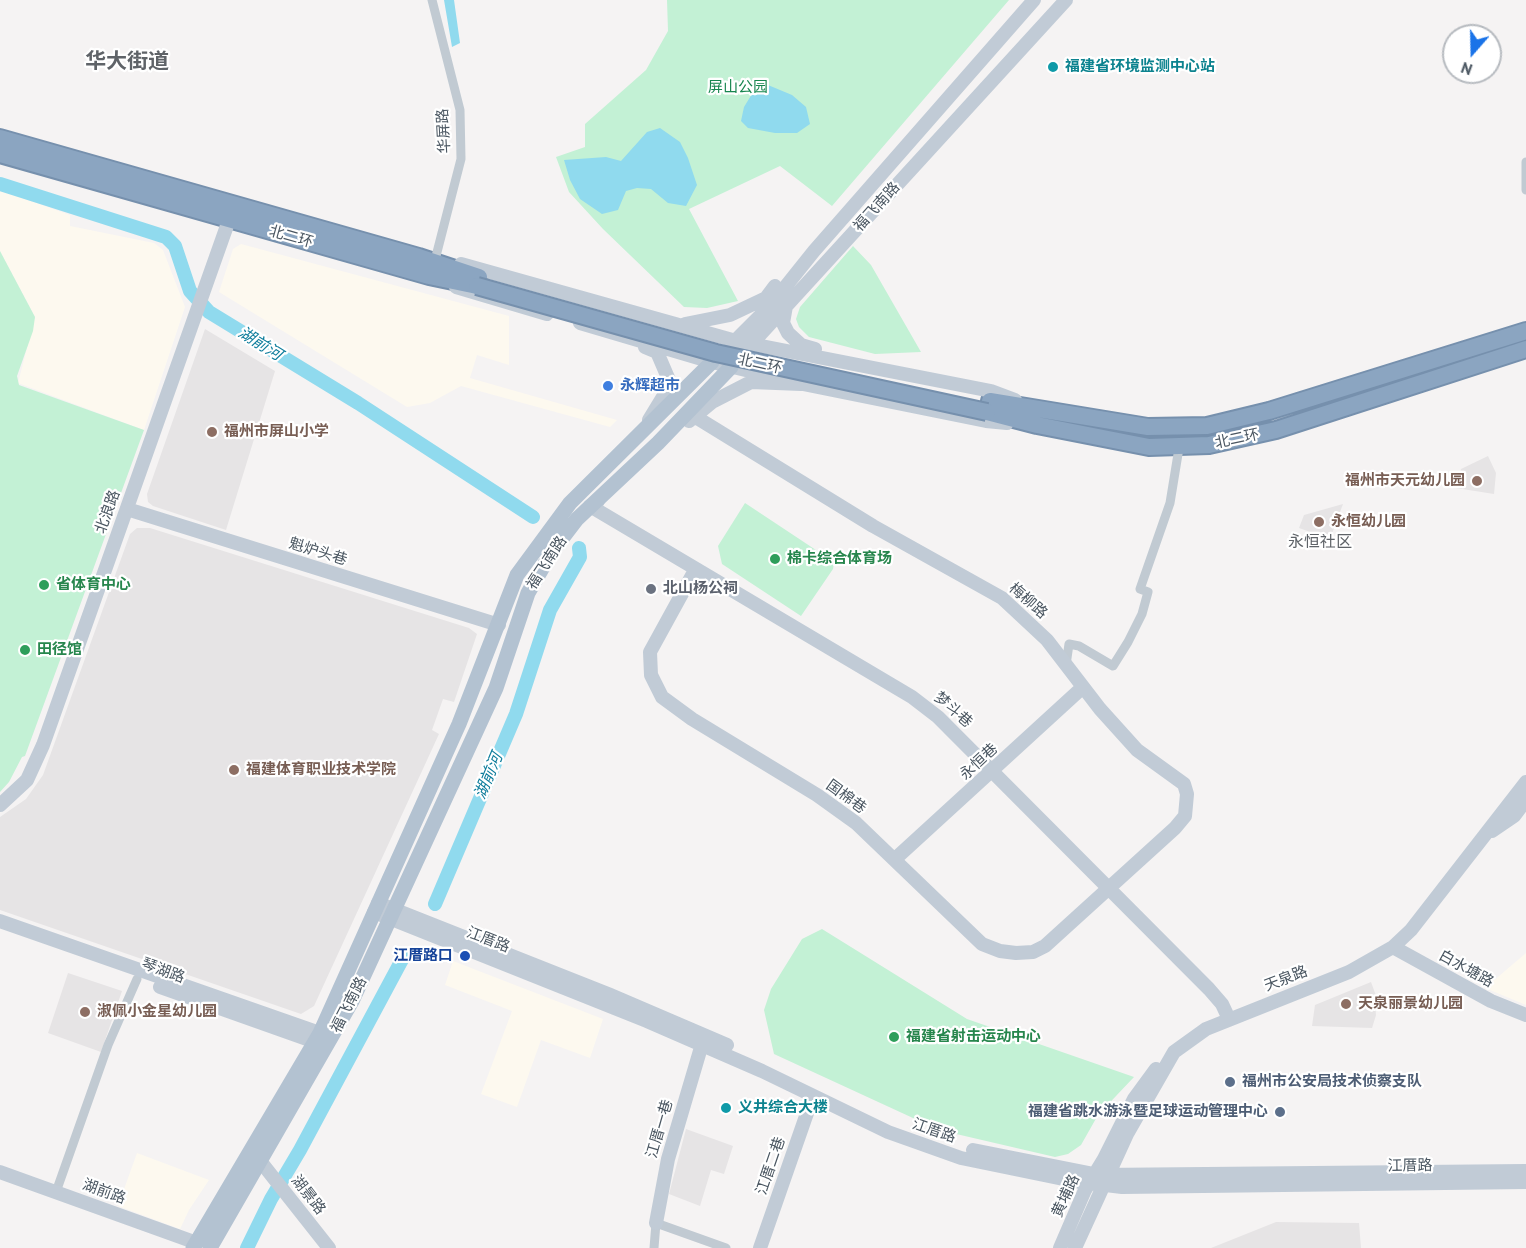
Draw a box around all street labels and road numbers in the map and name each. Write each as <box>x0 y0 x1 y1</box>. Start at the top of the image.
street label: 华屏路 <box>434 108 454 154</box>
street label: 福飞南路 <box>850 179 904 235</box>
street label: 北二环 <box>267 222 315 252</box>
street label: 北二环 <box>736 350 784 378</box>
street label: 北二环 <box>1213 426 1261 452</box>
street label: 北浪路 <box>92 488 124 536</box>
street label: 福飞南路 <box>523 533 571 593</box>
street label: 魁炉头巷 <box>287 535 349 569</box>
street label: 梅柳路 <box>1005 579 1051 623</box>
street label: 梦斗巷 <box>930 688 976 732</box>
street label: 永恒巷 <box>956 740 1002 784</box>
street label: 国棉巷 <box>823 776 869 818</box>
street label: 江厝路 <box>464 924 512 956</box>
street label: 白水塘路 <box>1435 947 1497 991</box>
street label: 琴湖路 <box>139 955 187 987</box>
street label: 天泉路 <box>1262 963 1310 995</box>
street label: 福飞南路 <box>327 974 371 1036</box>
street label: 江厝一巷 <box>643 1098 677 1160</box>
street label: 江厝路 <box>910 1115 958 1147</box>
street label: 江厝二巷 <box>753 1135 789 1197</box>
street label: 江厝路 <box>1387 1157 1433 1175</box>
street label: 湖景路 <box>287 1172 329 1218</box>
street label: 黄埔路 <box>1048 1172 1084 1220</box>
street label: 湖前路 <box>80 1176 128 1208</box>

